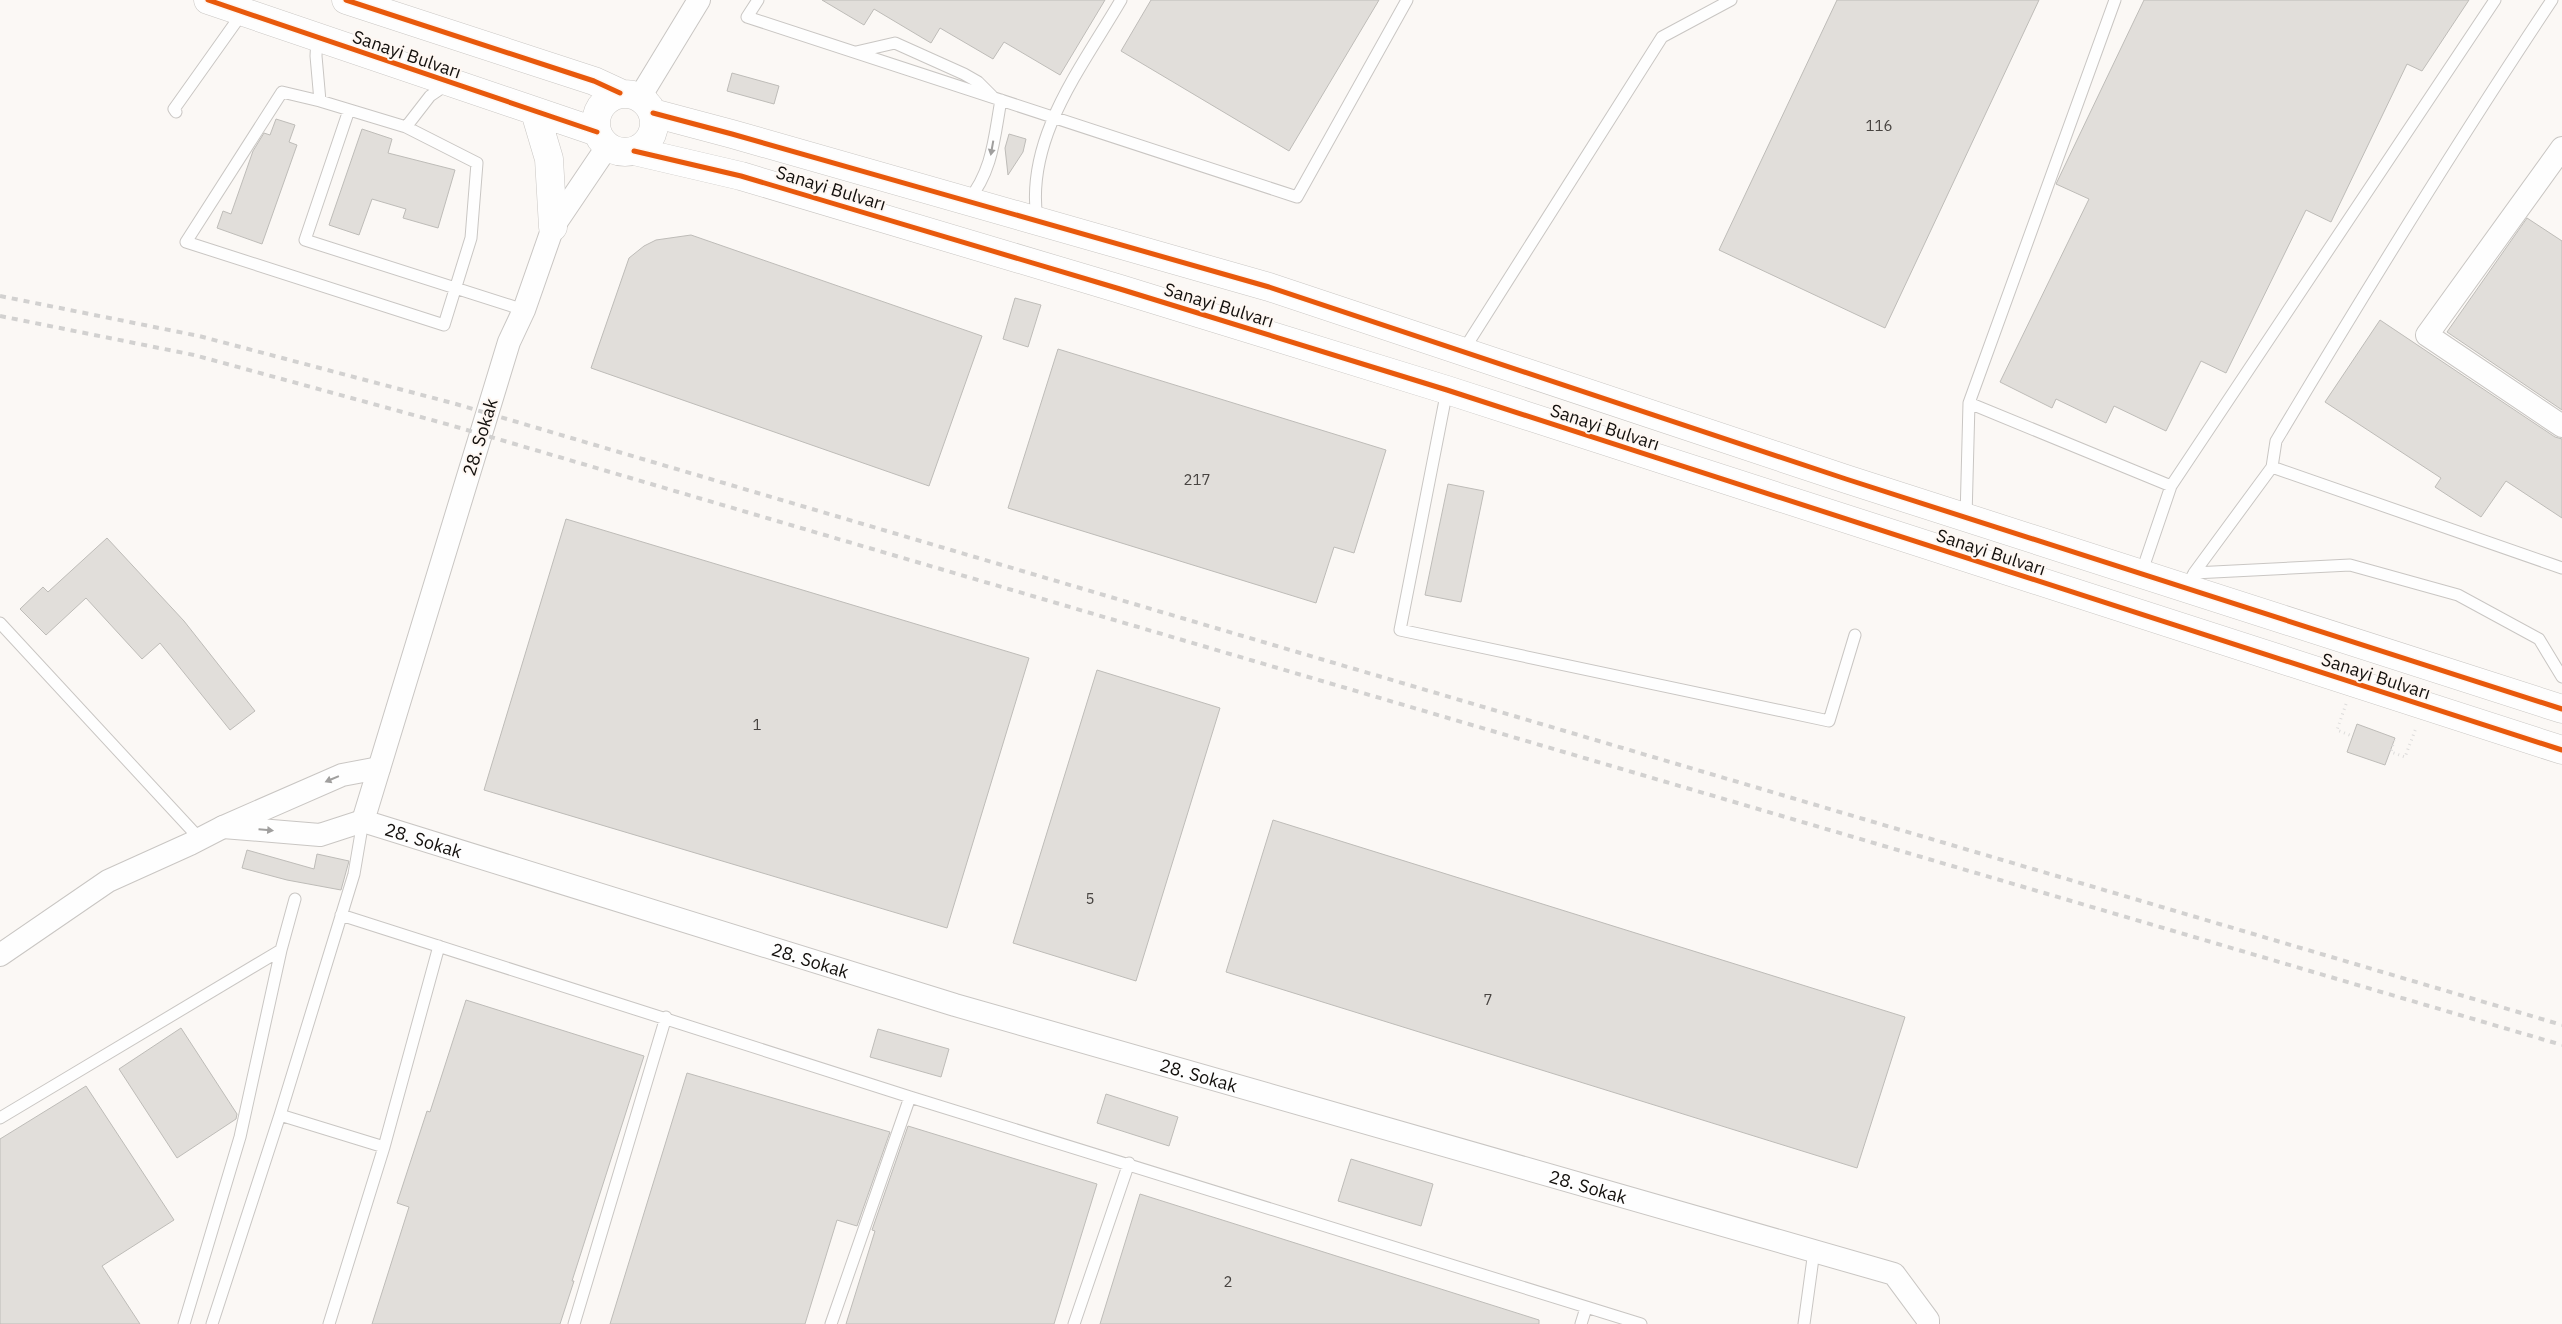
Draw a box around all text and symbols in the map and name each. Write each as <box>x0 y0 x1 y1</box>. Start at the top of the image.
street label: Sanayi Bulvarı <box>350 25 464 83</box>
house number: 116 <box>1865 116 1893 135</box>
one-way arrow <box>988 140 996 156</box>
street label: Sanayi Bulvarı <box>773 160 889 216</box>
street label: Sanayi Bulvarı <box>1161 277 1277 333</box>
street label: 28. Sokak <box>457 395 503 479</box>
street label: Sanayi Bulvarı <box>1547 399 1663 455</box>
house number: 217 <box>1183 470 1211 489</box>
street label: Sanayi Bulvarı <box>1933 524 2049 580</box>
street label: Sanayi Bulvarı <box>2318 648 2434 704</box>
house number: 1 <box>752 715 762 734</box>
one-way arrow <box>325 776 339 784</box>
street label: 28. Sokak <box>382 817 466 863</box>
one-way arrow <box>258 827 274 835</box>
house number: 5 <box>1085 889 1095 908</box>
street label: 28. Sokak <box>769 937 852 983</box>
house number: 7 <box>1483 990 1493 1009</box>
street label: 28. Sokak <box>1157 1053 1241 1097</box>
street label: 28. Sokak <box>1547 1164 1630 1209</box>
house number: 2 <box>1223 1272 1233 1291</box>

